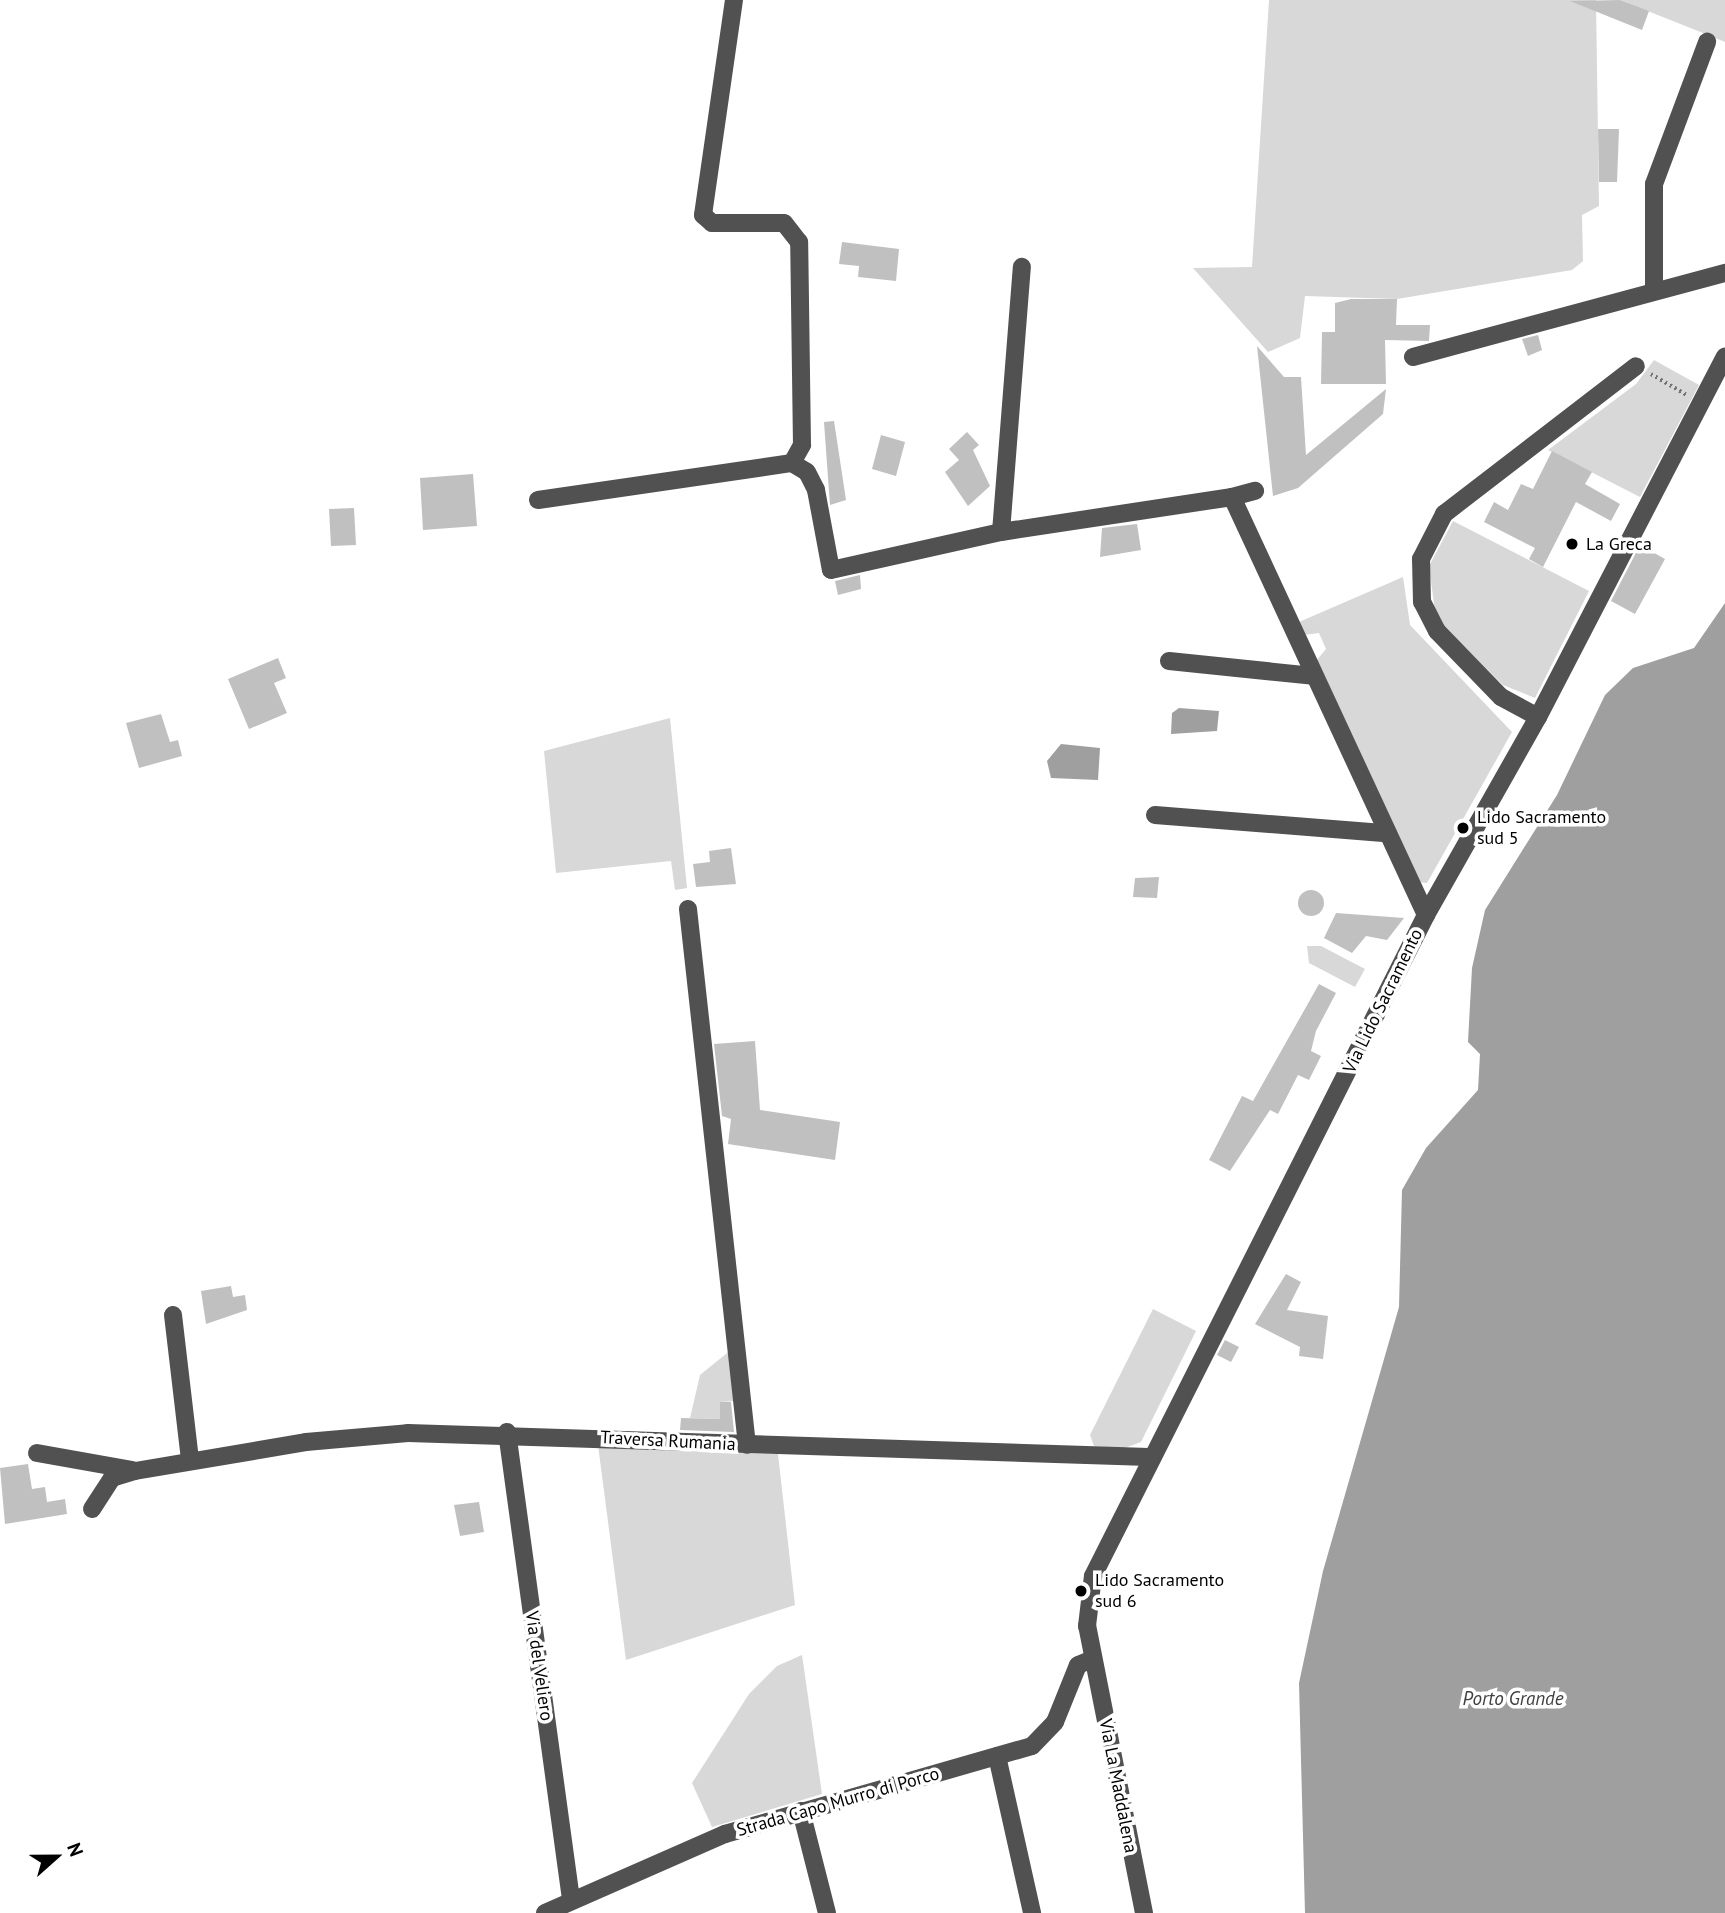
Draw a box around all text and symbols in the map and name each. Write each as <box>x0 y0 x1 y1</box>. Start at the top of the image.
place label: La Greca <box>1586 533 1652 555</box>
marker: La Greca <box>1564 536 1580 552</box>
place label: Lido Sacramento sud 5 <box>1477 807 1606 850</box>
marker: Lido Sacramento sud 5 <box>1455 820 1471 836</box>
street label: Via Lido Sacramento <box>1339 925 1427 1077</box>
street label: Traversa Rumania <box>600 1427 736 1455</box>
place label: Lido Sacramento sud 6 <box>1095 1570 1224 1612</box>
marker: Lido Sacramento sud 6 <box>1073 1583 1089 1599</box>
street label: Via del Veliero <box>521 1610 557 1722</box>
water label: Porto Grande <box>1462 1688 1564 1710</box>
street label: Via La Maddalena <box>1094 1717 1142 1855</box>
street label: Strada Capo Murro di Porco <box>734 1763 942 1841</box>
north arrow <box>21 1822 91 1892</box>
text: N <box>62 1839 89 1860</box>

